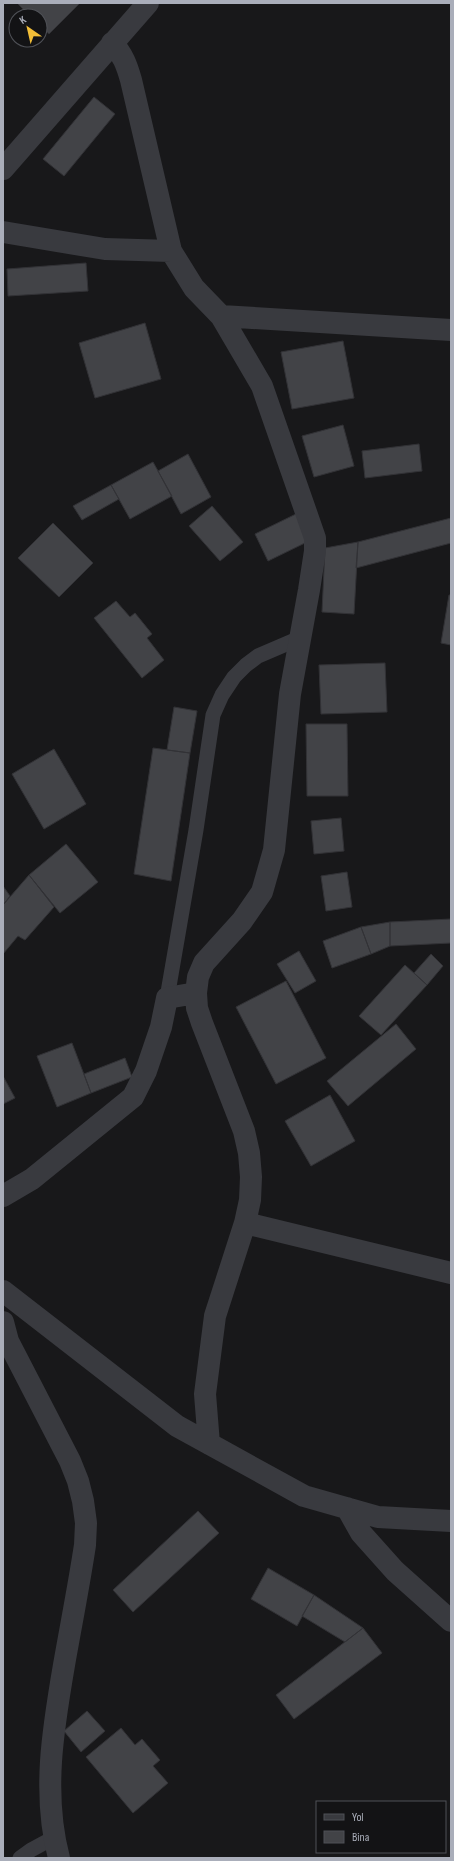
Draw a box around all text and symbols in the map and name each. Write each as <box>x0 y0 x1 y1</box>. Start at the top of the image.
north arrow <box>8 8 48 48</box>
text: K <box>17 13 29 27</box>
legend <box>316 1801 446 1853</box>
text: Yol <box>352 1810 364 1825</box>
text: Bina <box>352 1830 370 1845</box>

